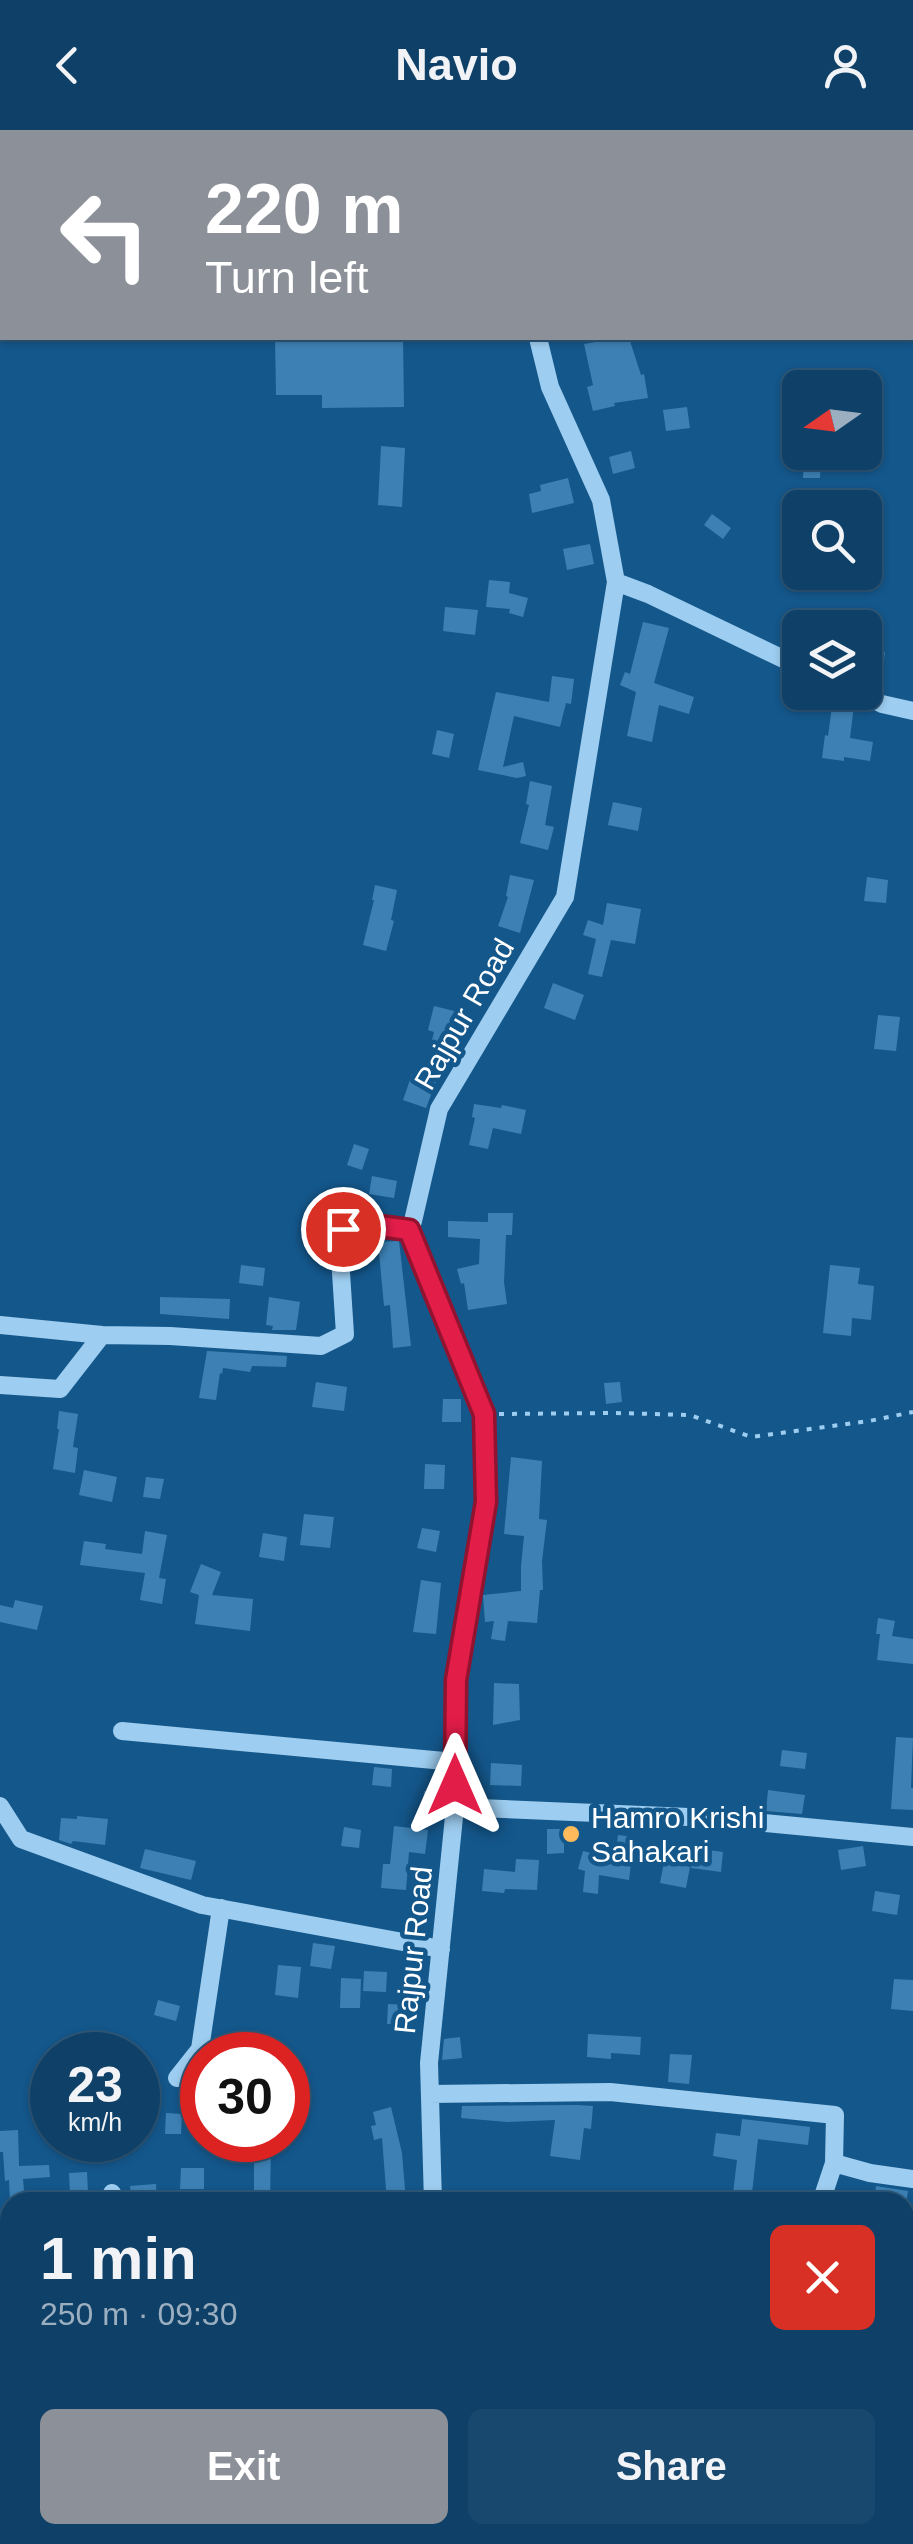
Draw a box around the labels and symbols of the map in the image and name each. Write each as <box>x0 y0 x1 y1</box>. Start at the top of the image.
north arrow <box>782 370 882 470</box>
street label: Rajpur Road <box>408 933 520 1095</box>
pin <box>301 1187 386 1272</box>
position arrow <box>403 1733 507 1837</box>
place label: Hamro Krishi Sahakari <box>591 1801 764 1868</box>
marker: Hamro Krishi Sahakari <box>560 1823 582 1845</box>
street label: Rajpur Road <box>388 1865 438 2035</box>
speed limit sign: 30 <box>180 2032 310 2162</box>

